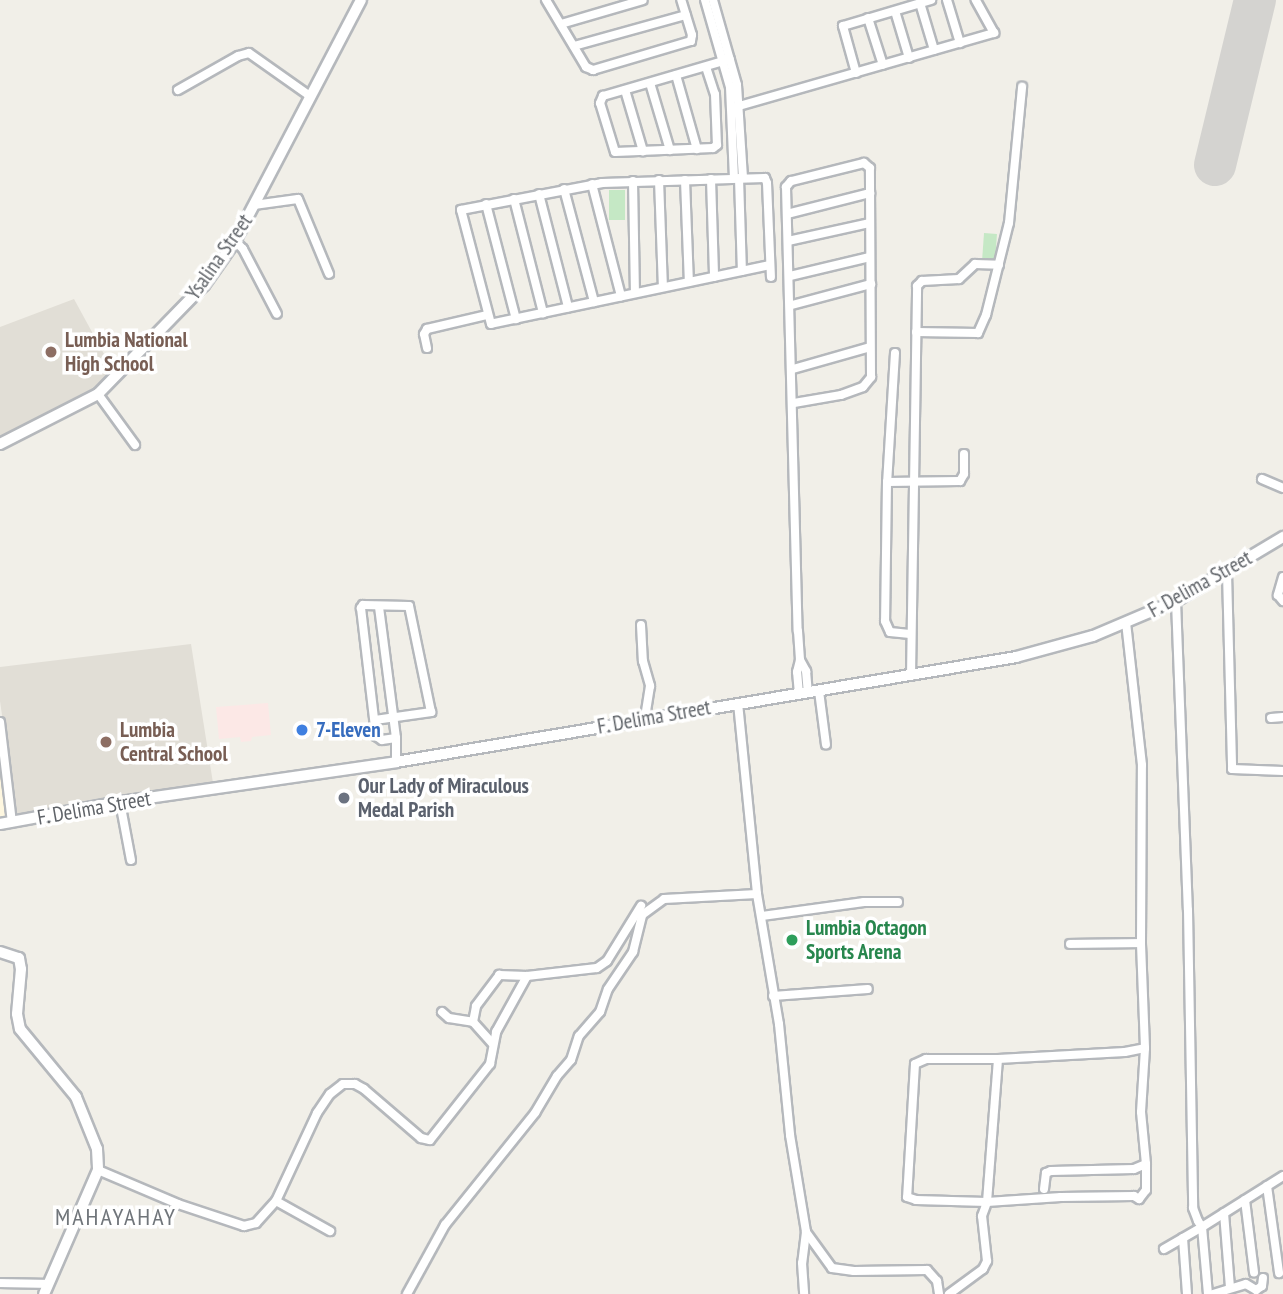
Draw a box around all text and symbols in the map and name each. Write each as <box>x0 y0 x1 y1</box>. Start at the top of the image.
street label: Ysalina Street <box>180 209 258 305</box>
place label: Lumbia National High School <box>65 327 188 377</box>
marker: Lumbia National High School <box>43 344 59 360</box>
street label: F. Delima Street <box>1143 545 1257 623</box>
street label: F. Delima Street <box>595 695 713 739</box>
place label: Lumbia Central School <box>120 717 228 767</box>
place label: 7-Eleven <box>316 717 381 743</box>
marker: 7-Eleven <box>294 722 310 738</box>
marker: Lumbia Central School <box>98 734 114 750</box>
place label: Our Lady of Miraculous Medal Parish <box>358 773 529 823</box>
street label: F. Delima Street <box>35 786 153 830</box>
marker: Our Lady of Miraculous Medal Parish <box>336 790 352 806</box>
place label: Lumbia Octagon Sports Arena <box>806 915 927 965</box>
marker: Lumbia Octagon Sports Arena <box>784 932 800 948</box>
district label: MAHAYAHAY <box>56 1203 176 1231</box>

